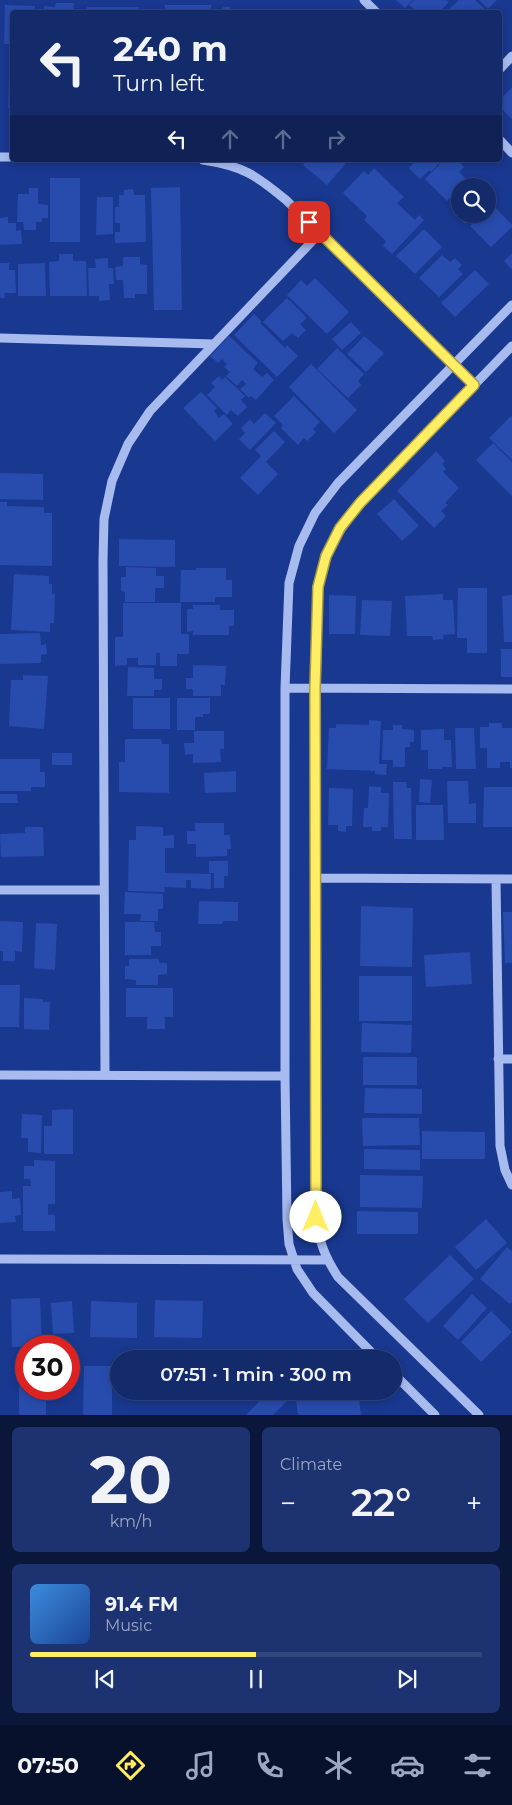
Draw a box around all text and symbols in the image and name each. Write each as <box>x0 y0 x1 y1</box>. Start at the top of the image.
text: 240 m <box>113 27 228 70</box>
icon: left <box>30 30 95 95</box>
text: Turn left <box>113 70 205 97</box>
icon: left <box>163 125 191 153</box>
icon: ahead <box>216 125 244 153</box>
icon: ahead <box>269 125 297 153</box>
icon: right <box>322 125 350 153</box>
map controls <box>451 178 496 223</box>
button: search <box>451 178 496 223</box>
pin <box>288 201 330 243</box>
icon: arrive <box>295 208 323 236</box>
position arrow <box>289 1190 341 1242</box>
speed limit sign: 30 <box>15 1335 80 1400</box>
text: 07:51 · 1 min · 300 m <box>160 1363 352 1386</box>
text: 20 <box>90 1440 172 1519</box>
text: Climate <box>280 1455 342 1474</box>
text: 22° <box>351 1479 411 1526</box>
text: − <box>280 1486 296 1520</box>
text: + <box>466 1486 482 1520</box>
text: km/h <box>110 1512 152 1531</box>
text: 91.4 FM <box>105 1593 178 1616</box>
text: Music <box>105 1616 152 1635</box>
icon: previous <box>91 1665 119 1693</box>
icon: pause <box>242 1665 270 1693</box>
icon: next <box>393 1665 421 1693</box>
icon: directions <box>113 1748 148 1783</box>
icon: music <box>183 1748 218 1783</box>
icon: phone <box>252 1748 287 1783</box>
icon: climate <box>321 1748 356 1783</box>
icon: car <box>390 1748 425 1783</box>
icon: filters <box>460 1748 495 1783</box>
text: 07:50 <box>17 1752 79 1779</box>

